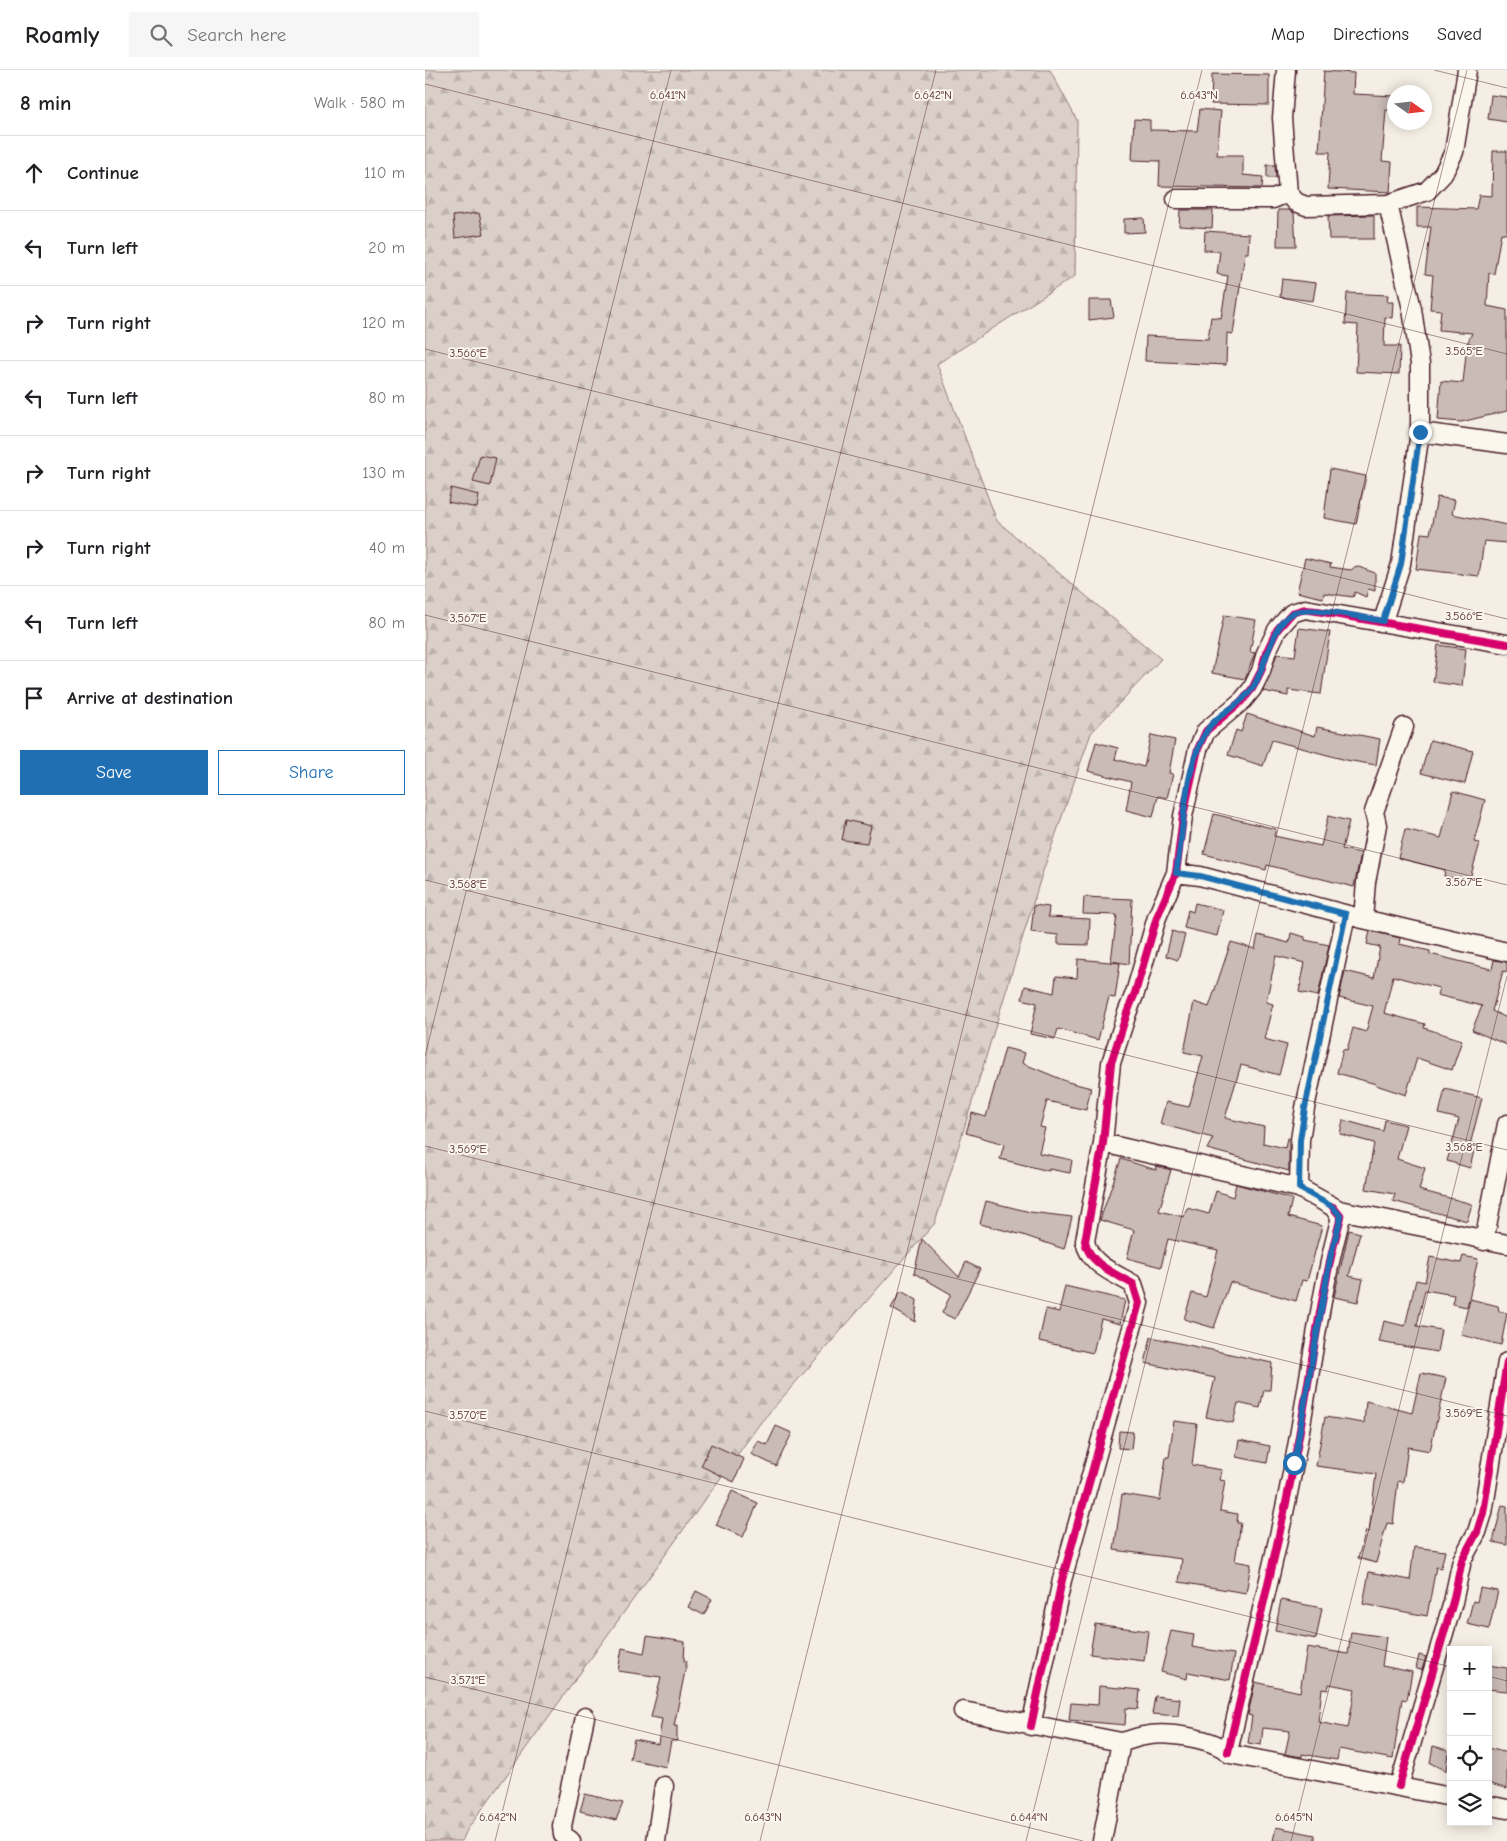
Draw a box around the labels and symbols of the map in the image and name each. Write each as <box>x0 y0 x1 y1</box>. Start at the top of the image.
north arrow <box>1387 85 1432 130</box>
text: 6.641°N <box>650 88 686 102</box>
text: 6.642°N <box>914 88 952 102</box>
text: 6.643°N <box>1180 88 1218 102</box>
text: 3.565°E <box>1445 344 1483 358</box>
text: 3.566°E <box>449 346 487 360</box>
route end <box>1409 421 1432 444</box>
text: 3.566°E <box>1445 609 1483 623</box>
text: 3.567°E <box>450 611 486 625</box>
text: 3.567°E <box>1446 875 1482 889</box>
text: 3.568°E <box>449 877 487 891</box>
text: 3.568°E <box>1445 1140 1483 1154</box>
text: 3.569°E <box>449 1142 487 1156</box>
text: 3.569°E <box>1445 1406 1483 1420</box>
text: 3.570°E <box>449 1408 487 1422</box>
route start <box>1283 1452 1306 1475</box>
text: 3.571°E <box>450 1673 486 1687</box>
text: 6.642°N <box>479 1810 517 1824</box>
text: 6.643°N <box>744 1810 782 1824</box>
text: 6.644°N <box>1010 1810 1048 1824</box>
text: 6.645°N <box>1275 1810 1313 1824</box>

